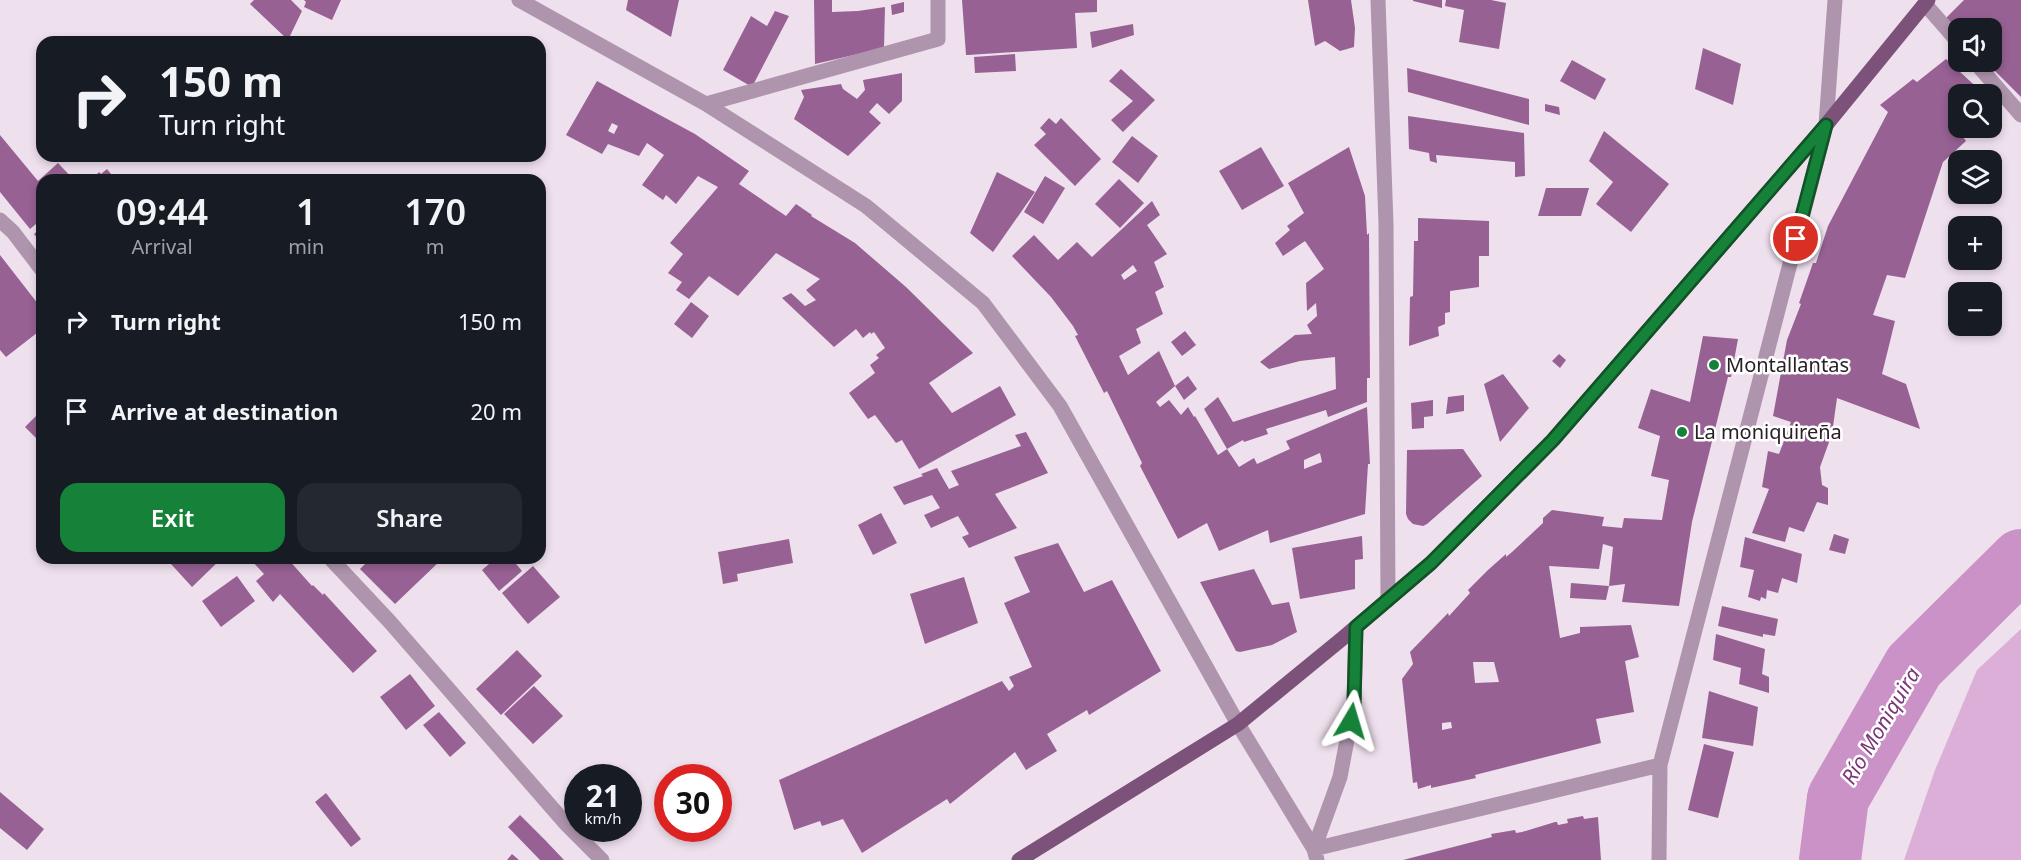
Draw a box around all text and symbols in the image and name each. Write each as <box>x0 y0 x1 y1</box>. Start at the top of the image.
map controls <box>1948 18 2002 336</box>
button: sound <box>1948 18 2002 72</box>
text: 150 m <box>159 52 283 109</box>
icon: right <box>60 60 138 138</box>
button: search <box>1948 84 2002 138</box>
text: Turn right <box>159 106 285 143</box>
button: layers <box>1948 150 2002 204</box>
text: 09:44 <box>116 187 208 236</box>
text: 1 <box>296 187 317 236</box>
text: 170 <box>404 187 466 236</box>
pin <box>1770 213 1821 264</box>
button: + <box>1948 216 2002 270</box>
icon: arrive <box>1779 222 1812 255</box>
text: Arrival <box>132 233 193 260</box>
text: min <box>288 233 324 260</box>
text: m <box>426 233 445 260</box>
button: − <box>1948 282 2002 336</box>
icon: right <box>60 305 93 338</box>
text: Turn right <box>111 306 221 336</box>
text: 150 m <box>458 306 522 336</box>
place label: Montallantas <box>1726 351 1849 378</box>
marker: Montallantas <box>1707 358 1721 372</box>
icon: arrive <box>60 395 93 428</box>
text: Arrive at destination <box>111 396 338 426</box>
text: 20 m <box>471 396 522 426</box>
place label: La moniquireña <box>1694 418 1842 445</box>
marker: La moniquireña <box>1675 425 1689 439</box>
button: Exit <box>60 483 285 552</box>
button: Share <box>297 483 522 552</box>
water label: Río Moniquira <box>1834 662 1926 789</box>
position arrow <box>1319 689 1383 753</box>
speed limit sign: 30 <box>654 764 732 842</box>
text: 21 <box>586 775 620 816</box>
text: km/h <box>585 808 621 828</box>

